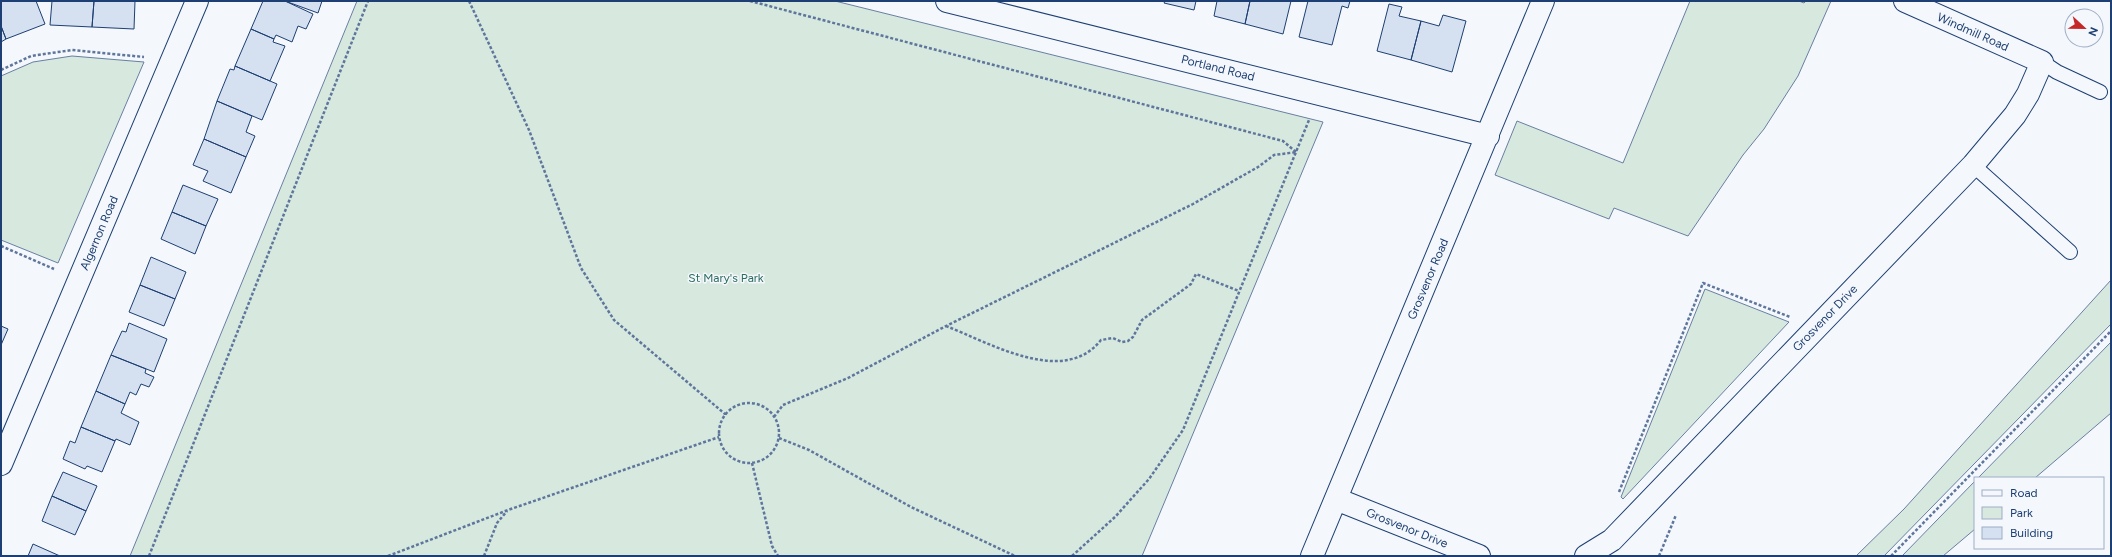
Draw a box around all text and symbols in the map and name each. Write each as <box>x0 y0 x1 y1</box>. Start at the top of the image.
north arrow <box>2064 8 2104 48</box>
street label: Windmill Road <box>1935 10 2011 54</box>
text: N <box>2085 25 2100 38</box>
street label: Portland Road <box>1180 52 1256 84</box>
street label: Algernon Road <box>77 194 121 272</box>
street label: Grosvenor Road <box>1405 236 1451 322</box>
park label: St Mary's Park <box>688 271 764 285</box>
street label: Grosvenor Drive <box>1790 282 1860 354</box>
legend <box>1974 477 2104 549</box>
text: Road <box>2010 486 2038 500</box>
street label: Grosvenor Drive <box>1364 505 1450 551</box>
text: Park <box>2010 506 2033 520</box>
text: Building <box>2010 526 2053 540</box>

